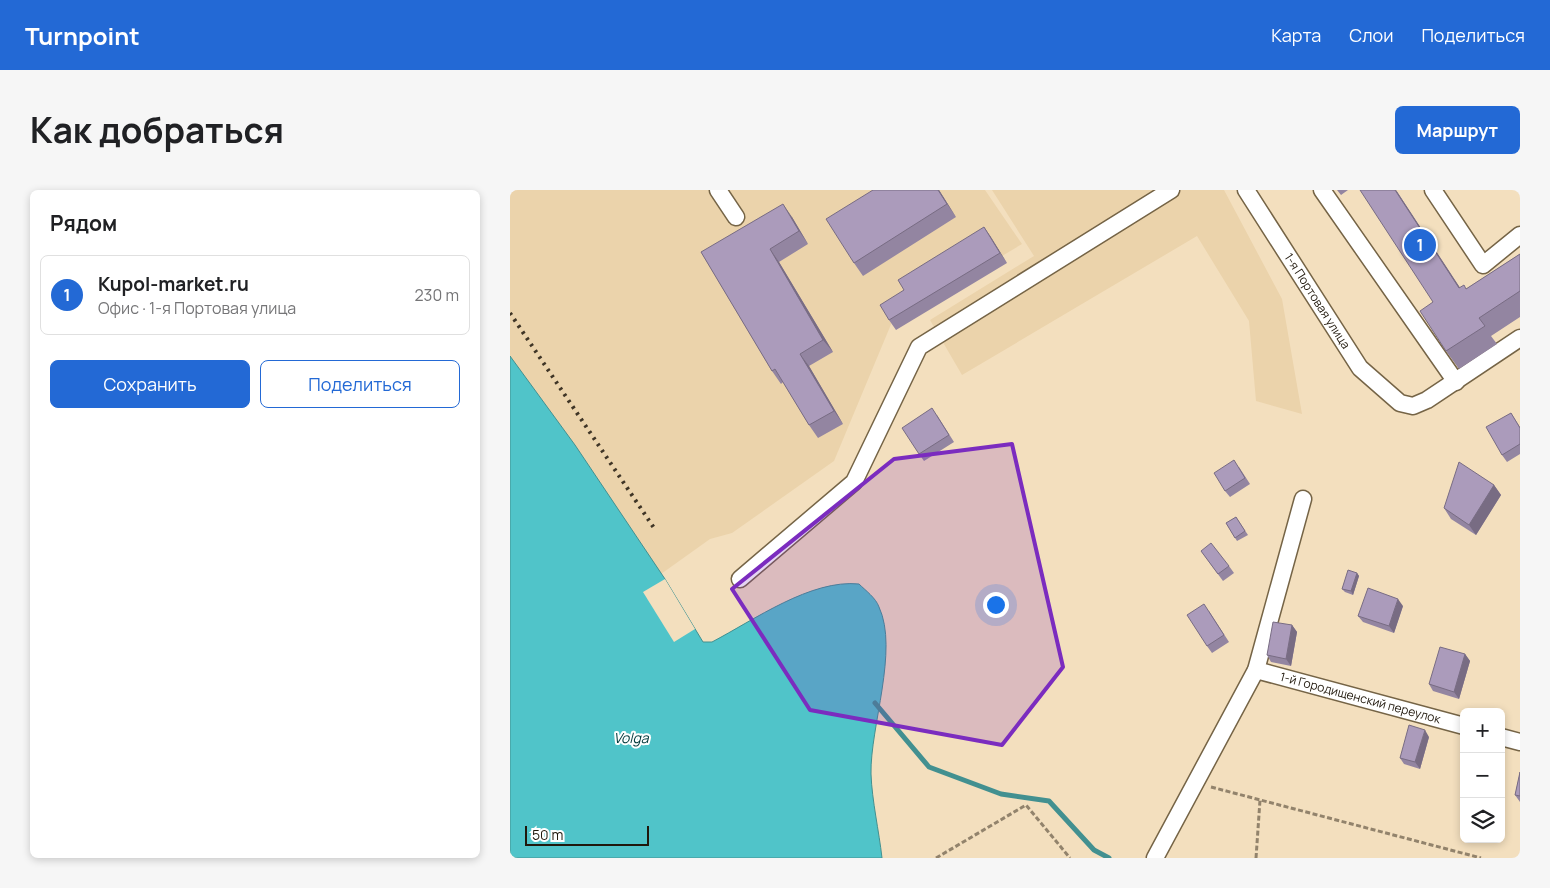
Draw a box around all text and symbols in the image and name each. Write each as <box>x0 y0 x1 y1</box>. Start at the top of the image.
text: Turnpoint <box>25 19 140 52</box>
text: Карта <box>1271 23 1321 47</box>
text: Слои <box>1349 23 1393 47</box>
text: Поделиться <box>1421 23 1525 47</box>
text: Как добраться <box>30 106 284 154</box>
button: Маршрут <box>1395 106 1520 154</box>
text: Рядом <box>50 209 117 237</box>
pin: 1 <box>1404 226 1436 264</box>
street label: 1-я Портовая улица <box>1281 250 1355 352</box>
text: Kupol-market.ru <box>98 271 249 297</box>
text: 1 <box>63 284 71 306</box>
text: 230 m <box>415 284 459 306</box>
text: Офис · 1-я Портовая улица <box>98 297 296 319</box>
button: Сохранить <box>50 360 250 408</box>
button: Поделиться <box>260 360 460 408</box>
your location <box>983 592 1009 618</box>
street label: 1-й Городищенский переулок <box>1278 668 1444 728</box>
map controls <box>1460 708 1505 843</box>
button: + <box>1460 708 1505 753</box>
water label: Volga <box>613 728 650 747</box>
button: − <box>1460 753 1505 798</box>
button: layers <box>1460 798 1505 843</box>
scale bar <box>525 823 649 846</box>
text: 50 m <box>532 825 563 844</box>

